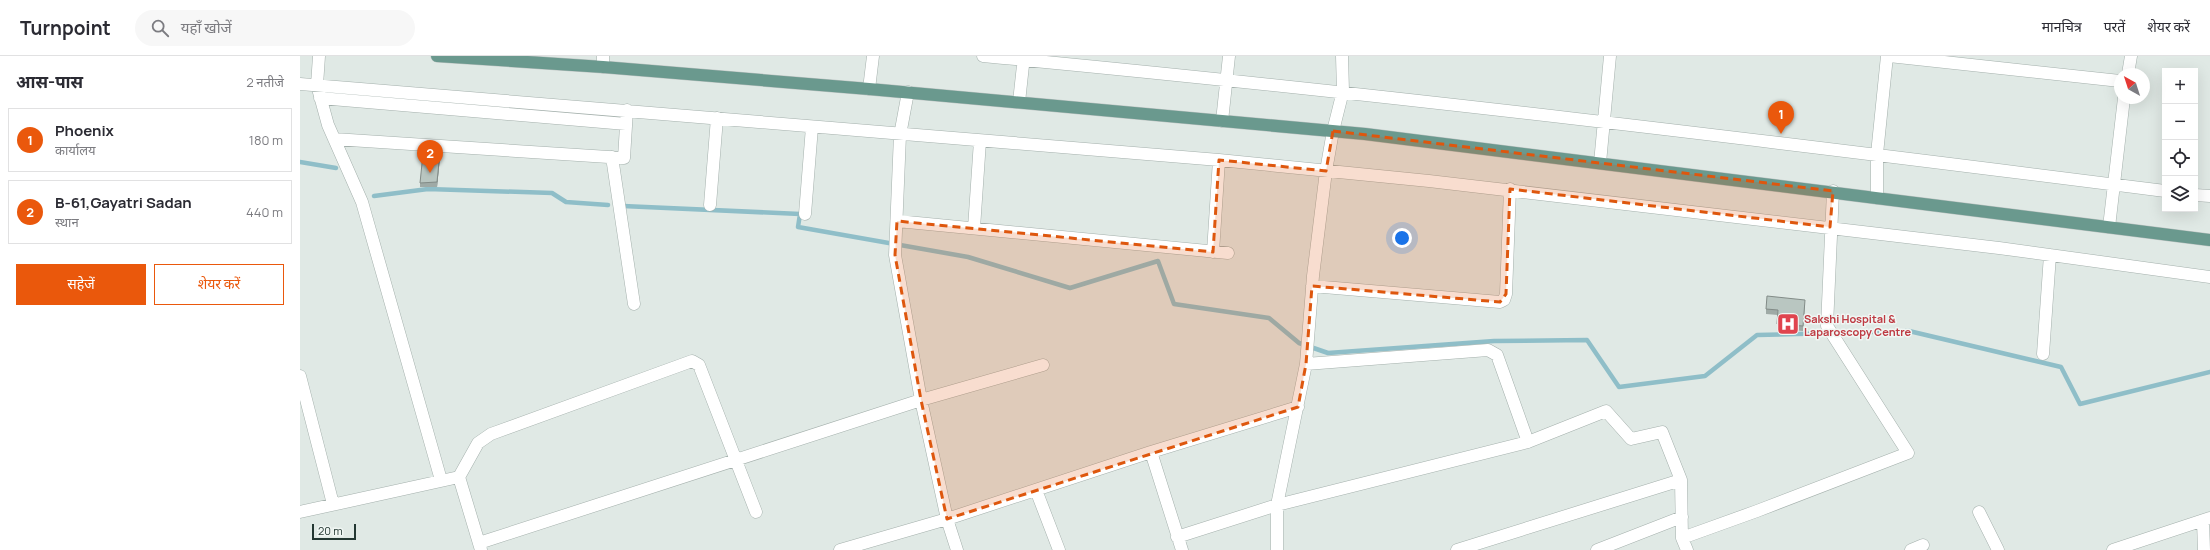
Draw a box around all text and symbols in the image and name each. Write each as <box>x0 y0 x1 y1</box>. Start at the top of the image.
search box <box>135 10 415 46</box>
text: Turnpoint <box>20 15 111 41</box>
icon: search <box>149 17 171 39</box>
text: यहाँ खोजें <box>181 17 232 38</box>
text: मानचित्र <box>2042 17 2082 36</box>
text: परतें <box>2104 17 2125 36</box>
text: शेयर करें <box>2147 17 2190 36</box>
north arrow <box>2114 68 2150 104</box>
map controls <box>2162 68 2198 212</box>
button: + <box>2162 68 2198 104</box>
text: आस-पास <box>16 70 83 93</box>
text: 2 नतीजे <box>246 73 284 91</box>
pin: 1 <box>1768 101 1794 134</box>
button: − <box>2162 104 2198 140</box>
text: Phoenix <box>55 120 114 141</box>
text: 1 <box>27 131 33 149</box>
text: 180 m <box>249 131 283 149</box>
pin: 2 <box>417 140 443 173</box>
button: locate <box>2162 140 2198 176</box>
text: कार्यालय <box>55 141 96 159</box>
button: layers <box>2162 176 2198 212</box>
text: B-61,Gayatri Sadan <box>55 192 192 213</box>
text: 2 <box>26 203 34 221</box>
text: 440 m <box>246 203 283 221</box>
text: स्थान <box>55 213 79 231</box>
your location <box>1392 228 1412 248</box>
button: सहेजें <box>16 264 146 305</box>
button: शेयर करें <box>154 264 284 305</box>
hospital icon: Sakshi Hospital & Laparoscopy Centre <box>1775 311 1801 337</box>
place label: Sakshi Hospital & Laparoscopy Centre <box>1804 311 1912 339</box>
scale bar <box>312 522 356 541</box>
text: 20 m <box>318 523 343 538</box>

